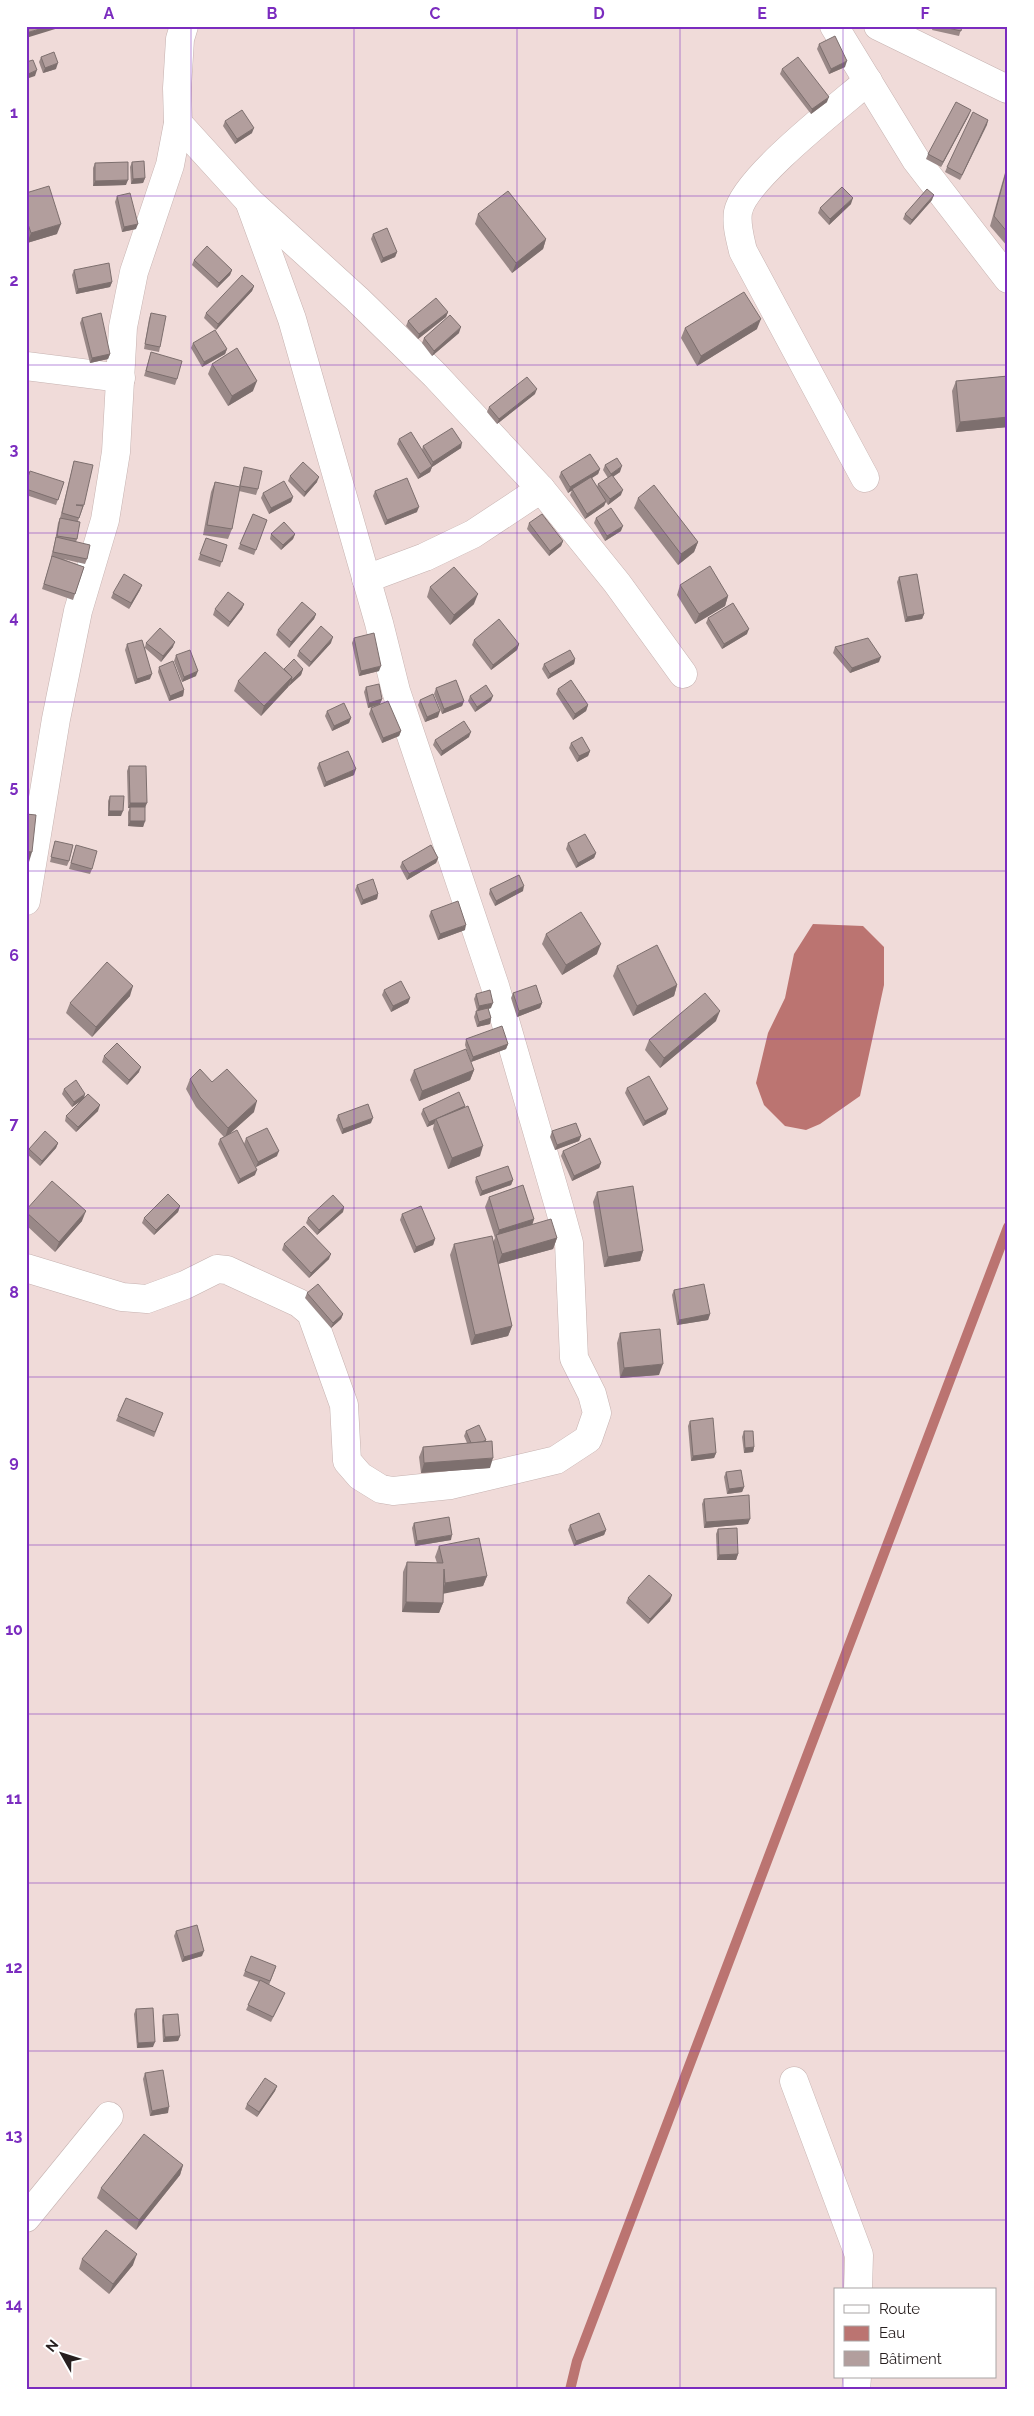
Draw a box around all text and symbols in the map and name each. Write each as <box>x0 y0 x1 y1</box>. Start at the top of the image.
text: A <box>104 4 115 23</box>
text: B <box>267 4 278 23</box>
text: C <box>430 4 441 23</box>
text: D <box>593 4 605 23</box>
text: E <box>757 4 767 23</box>
text: F <box>920 4 930 23</box>
text: 1 <box>10 103 18 122</box>
text: 2 <box>9 271 19 290</box>
text: 3 <box>10 440 19 459</box>
text: 4 <box>9 608 19 627</box>
text: 5 <box>10 777 19 796</box>
text: 6 <box>9 946 19 965</box>
text: 7 <box>10 1114 19 1133</box>
text: 8 <box>9 1283 19 1302</box>
text: 9 <box>9 1452 19 1471</box>
text: 10 <box>5 1620 23 1639</box>
text: 11 <box>6 1789 22 1808</box>
text: 12 <box>6 1958 22 1977</box>
text: 13 <box>6 2126 22 2145</box>
legend <box>834 2288 996 2378</box>
text: 14 <box>5 2295 23 2314</box>
text: Route <box>879 2300 920 2318</box>
text: Eau <box>879 2324 905 2342</box>
north arrow <box>38 2328 88 2378</box>
text: N <box>42 2337 61 2355</box>
text: Bâtiment <box>879 2350 942 2368</box>

